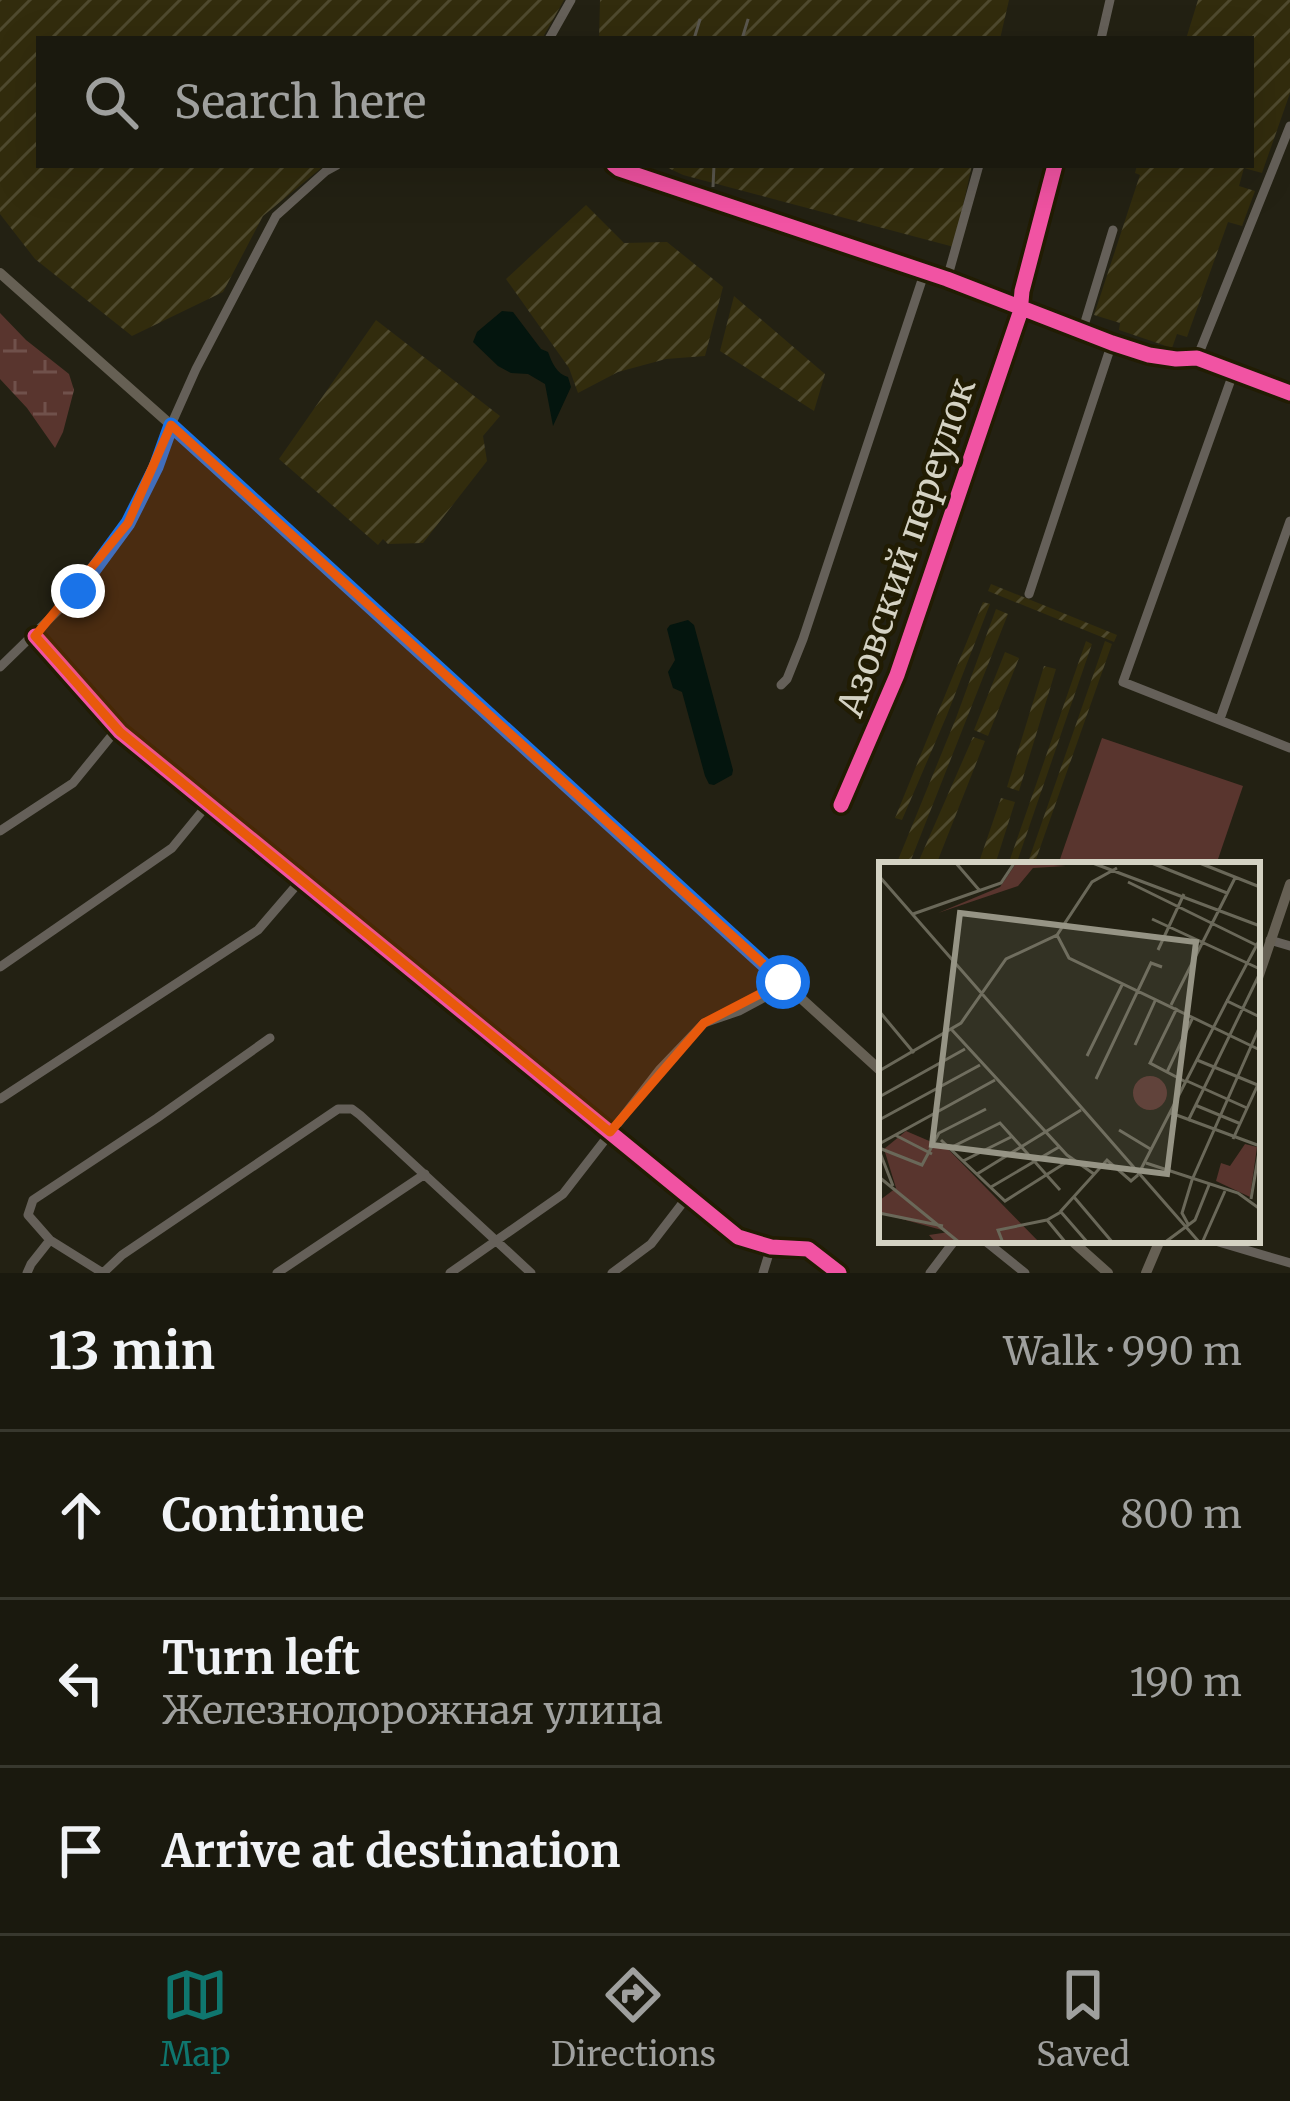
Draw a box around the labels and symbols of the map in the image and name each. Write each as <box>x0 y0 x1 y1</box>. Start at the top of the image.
street label: Азовский переулок <box>827 372 986 723</box>
route end <box>51 564 105 618</box>
inset map <box>879 862 1260 1243</box>
route start <box>756 955 810 1009</box>

